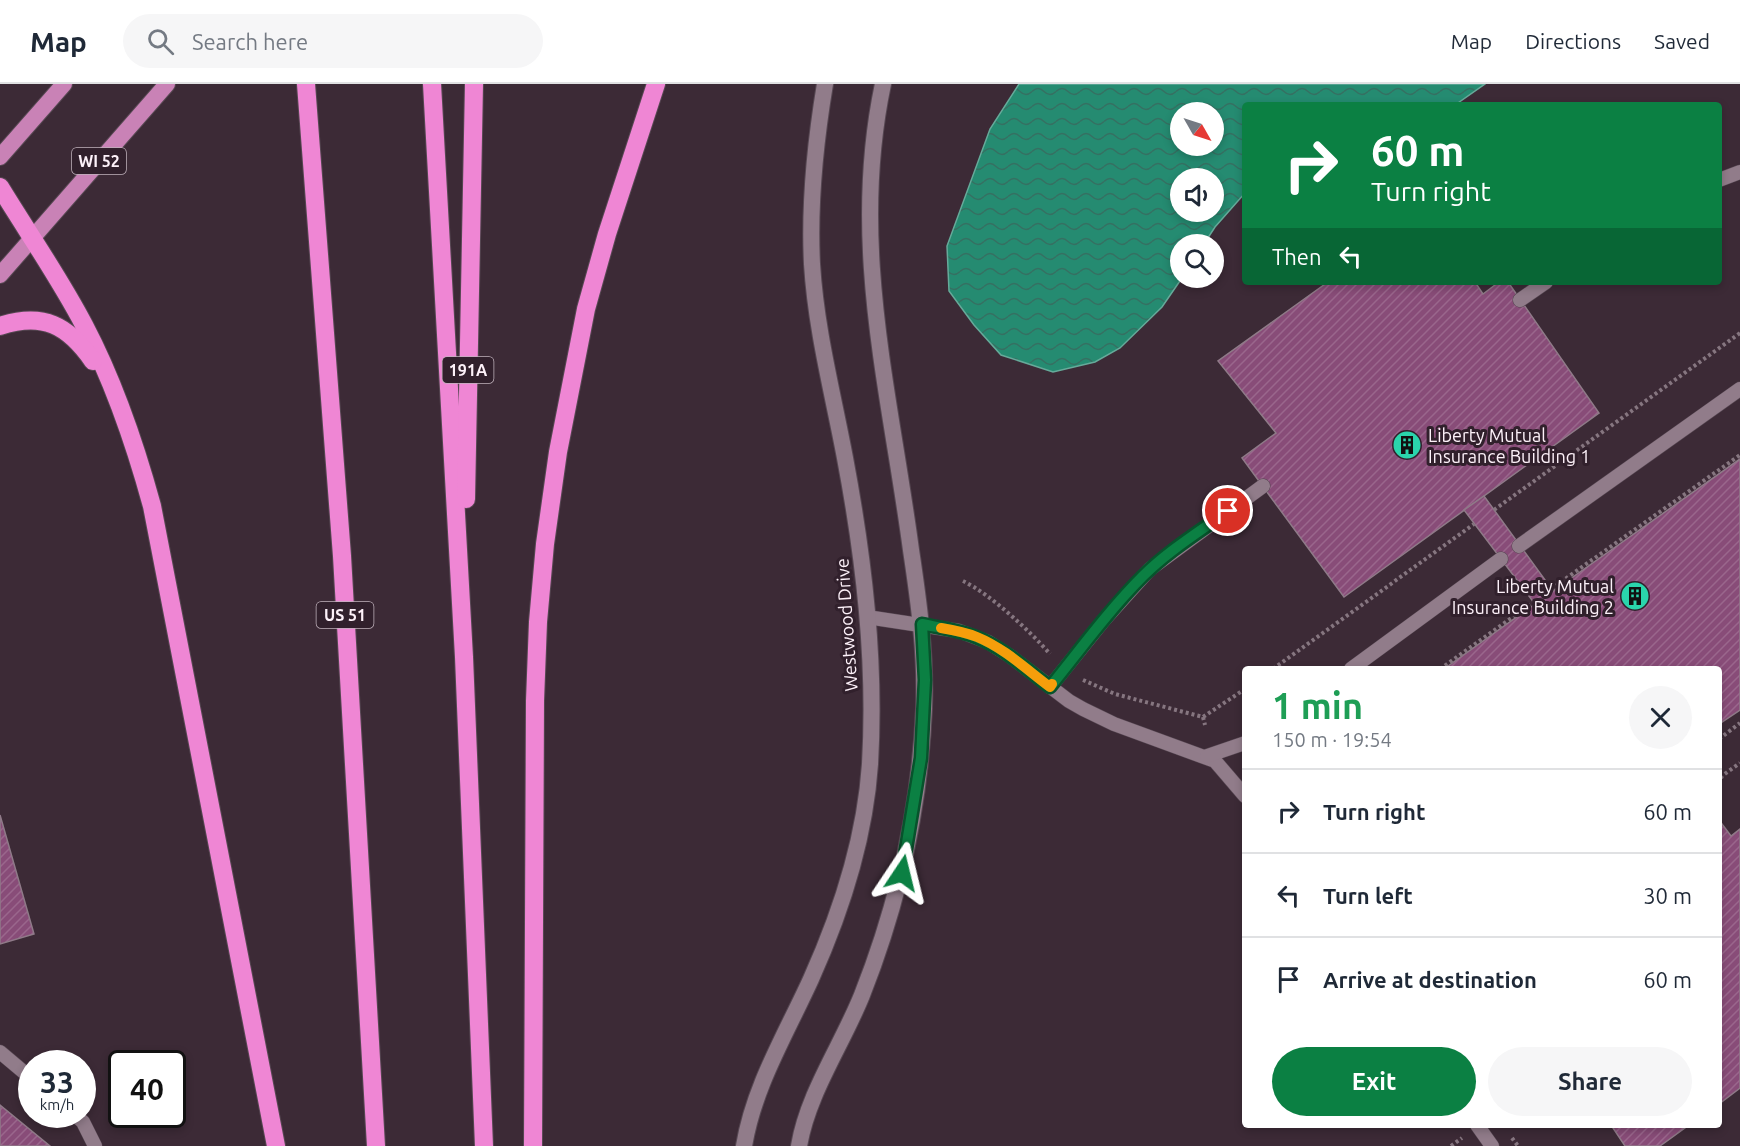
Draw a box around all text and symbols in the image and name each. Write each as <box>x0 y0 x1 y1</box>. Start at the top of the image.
search box <box>123 14 543 68</box>
icon: search <box>144 25 177 58</box>
text: Map <box>30 26 87 57</box>
text: Search here <box>192 29 308 54</box>
text: Map <box>1451 29 1492 53</box>
text: Directions <box>1525 29 1621 53</box>
text: Saved <box>1654 29 1710 53</box>
north arrow <box>1170 102 1224 156</box>
map controls <box>1170 102 1224 288</box>
icon: right <box>1272 126 1350 204</box>
text: 60 m <box>1371 127 1465 174</box>
road number: WI 52 <box>72 148 126 174</box>
button: sound <box>1170 168 1224 222</box>
text: Turn right <box>1371 176 1491 206</box>
button: search <box>1170 234 1224 288</box>
icon: left <box>1334 240 1367 273</box>
text: Then <box>1272 244 1322 269</box>
road number: 191A <box>442 357 494 383</box>
place label: Liberty Mutual Insurance Building 1 <box>1428 425 1590 466</box>
building icon: Liberty Mutual Insurance Building 1 <box>1391 429 1423 461</box>
pin <box>1202 485 1253 536</box>
icon: arrive <box>1211 494 1244 527</box>
street label: Westwood Drive <box>831 558 861 692</box>
place label: Liberty Mutual Insurance Building 2 <box>1452 576 1614 617</box>
building icon: Liberty Mutual Insurance Building 2 <box>1619 580 1651 612</box>
road number: US 51 <box>316 602 374 628</box>
text: 1 min <box>1272 685 1363 726</box>
button: close <box>1629 686 1692 749</box>
text: 150 m · 19:54 <box>1272 728 1392 751</box>
icon: right <box>1272 795 1305 828</box>
text: Turn right <box>1323 799 1425 824</box>
text: 60 m <box>1643 799 1692 824</box>
position arrow <box>870 841 934 905</box>
icon: left <box>1272 879 1305 912</box>
text: Turn left <box>1323 883 1413 908</box>
text: 30 m <box>1643 883 1692 908</box>
icon: arrive <box>1272 963 1305 996</box>
text: Arrive at destination <box>1323 967 1537 992</box>
text: 60 m <box>1643 967 1692 992</box>
button: Exit <box>1272 1047 1476 1116</box>
button: Share <box>1488 1047 1692 1116</box>
speed limit sign: 40 <box>108 1050 186 1128</box>
text: 33 <box>40 1065 74 1099</box>
text: km/h <box>40 1096 74 1113</box>

